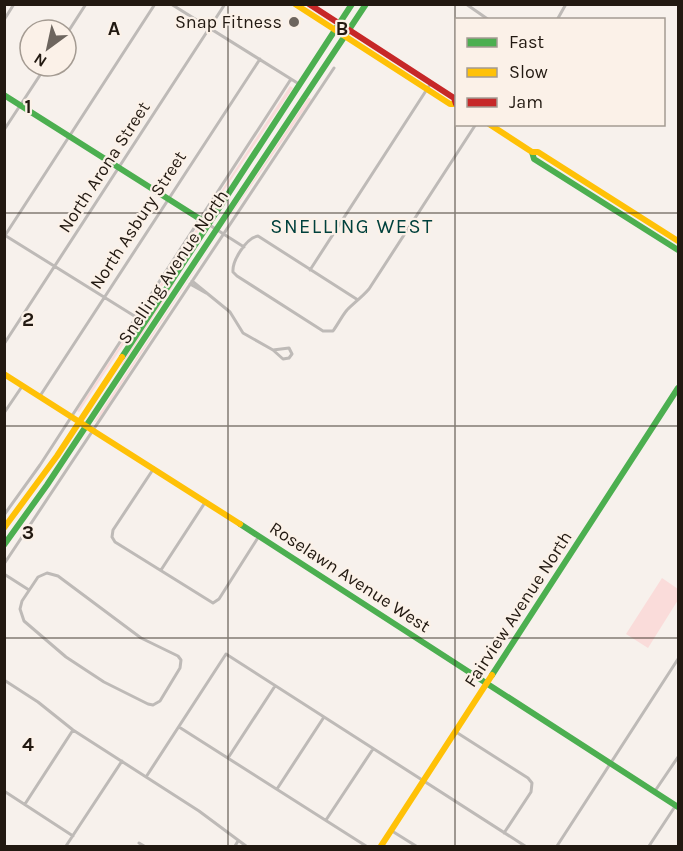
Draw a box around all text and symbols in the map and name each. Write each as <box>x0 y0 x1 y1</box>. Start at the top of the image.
place label: Snap Fitness <box>175 11 282 33</box>
marker: Snap Fitness <box>287 15 301 29</box>
text: A <box>108 17 121 40</box>
text: B <box>336 17 348 40</box>
north arrow <box>18 18 78 78</box>
legend <box>455 18 665 126</box>
text: Fast <box>509 31 544 53</box>
text: N <box>30 49 50 71</box>
text: Slow <box>509 61 548 83</box>
text: Jam <box>509 91 543 113</box>
text: 1 <box>24 95 32 118</box>
street label: North Arona Street <box>53 97 155 237</box>
street label: North Asbury Street <box>85 147 191 293</box>
street label: Snelling Avenue North <box>113 186 233 348</box>
district label: SNELLING WEST <box>270 215 434 238</box>
text: 2 <box>22 308 34 331</box>
street label: Roselawn Avenue West <box>266 517 435 637</box>
text: 3 <box>22 521 34 544</box>
street label: Fairview Avenue North <box>459 527 577 691</box>
text: 4 <box>22 733 34 756</box>

